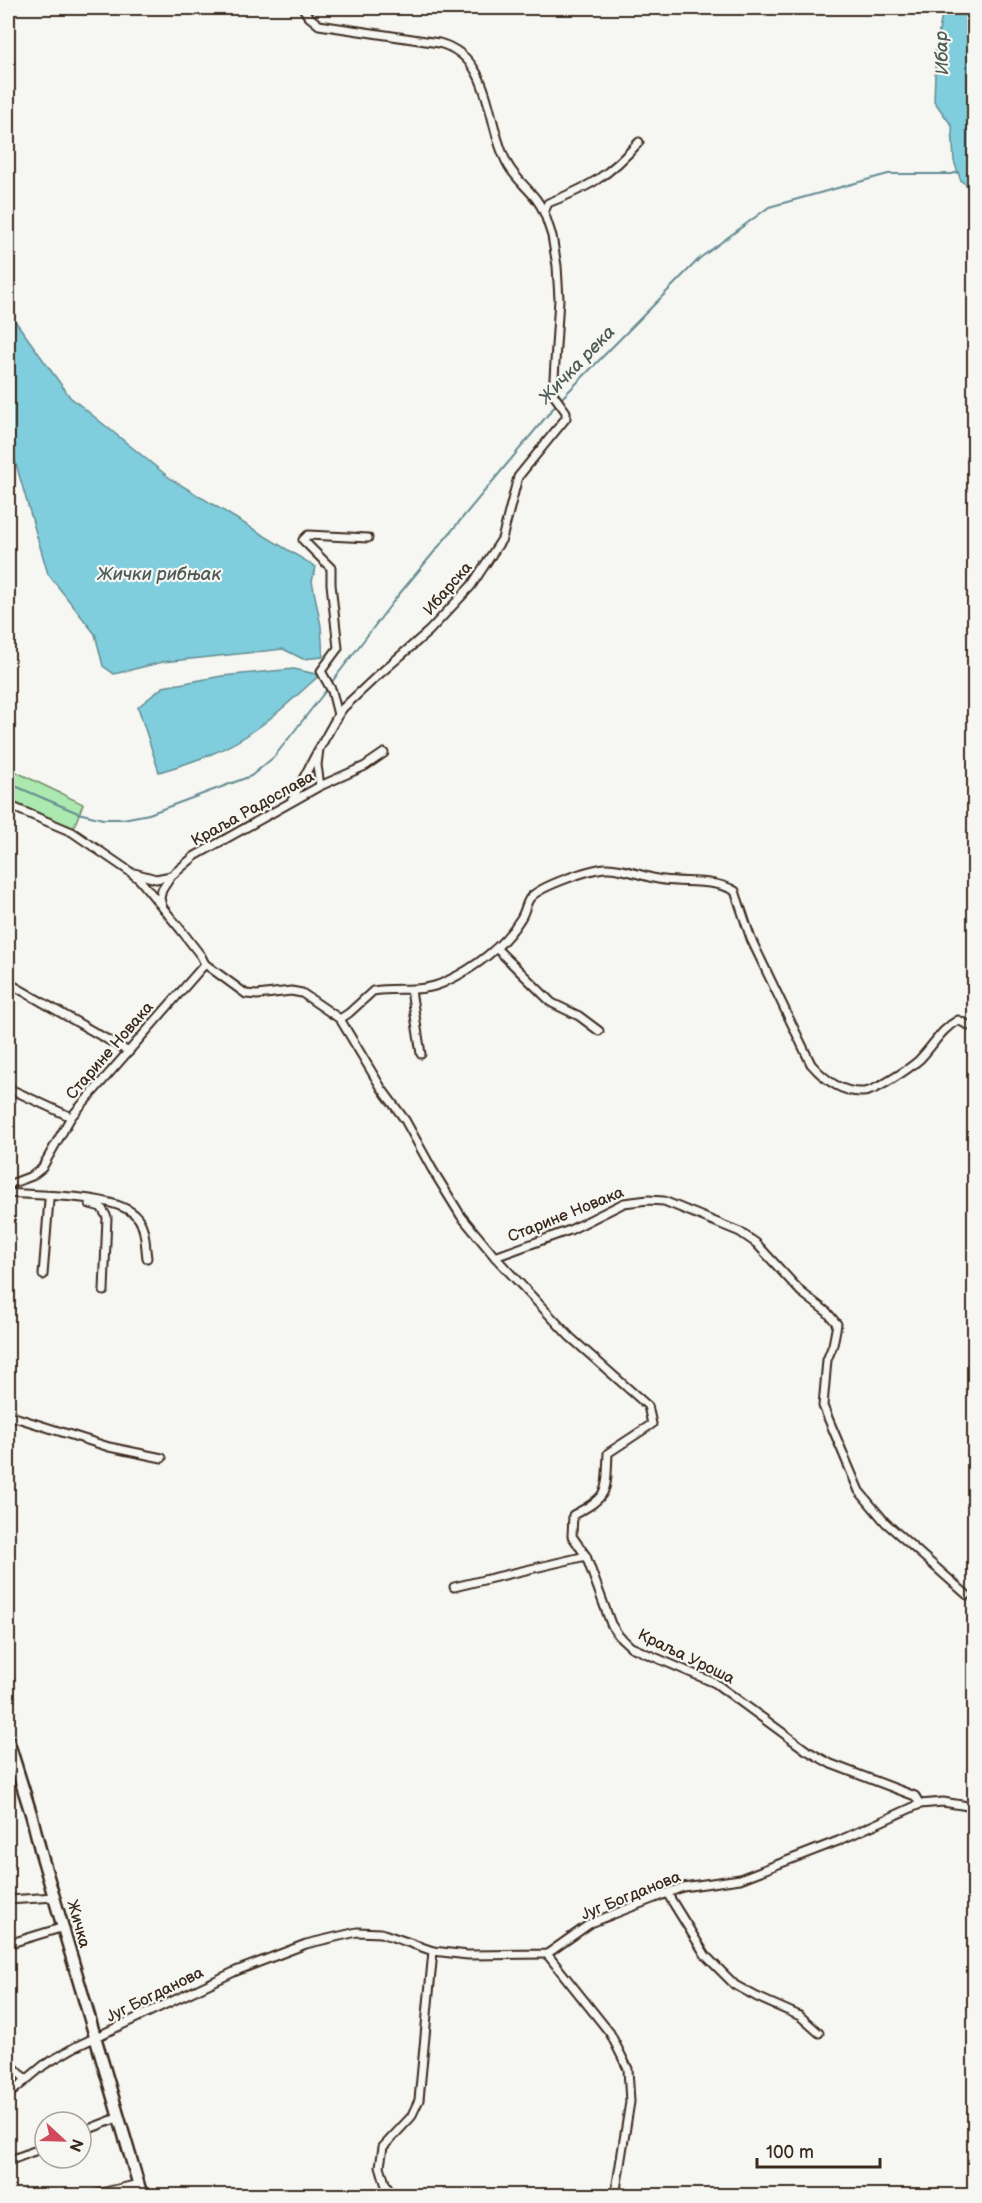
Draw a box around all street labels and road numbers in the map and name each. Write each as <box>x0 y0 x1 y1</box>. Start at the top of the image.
street label: Ибарска <box>420 558 477 620</box>
street label: Краља Радослава <box>188 767 318 851</box>
street label: Старине Новака <box>62 998 158 1104</box>
street label: Старине Новака <box>505 1183 627 1247</box>
street label: Краља Уроша <box>635 1625 738 1689</box>
street label: Југ Богданова <box>578 1867 684 1925</box>
street label: Жичка <box>62 1898 94 1951</box>
street label: Југ Богданова <box>103 1963 207 2027</box>

